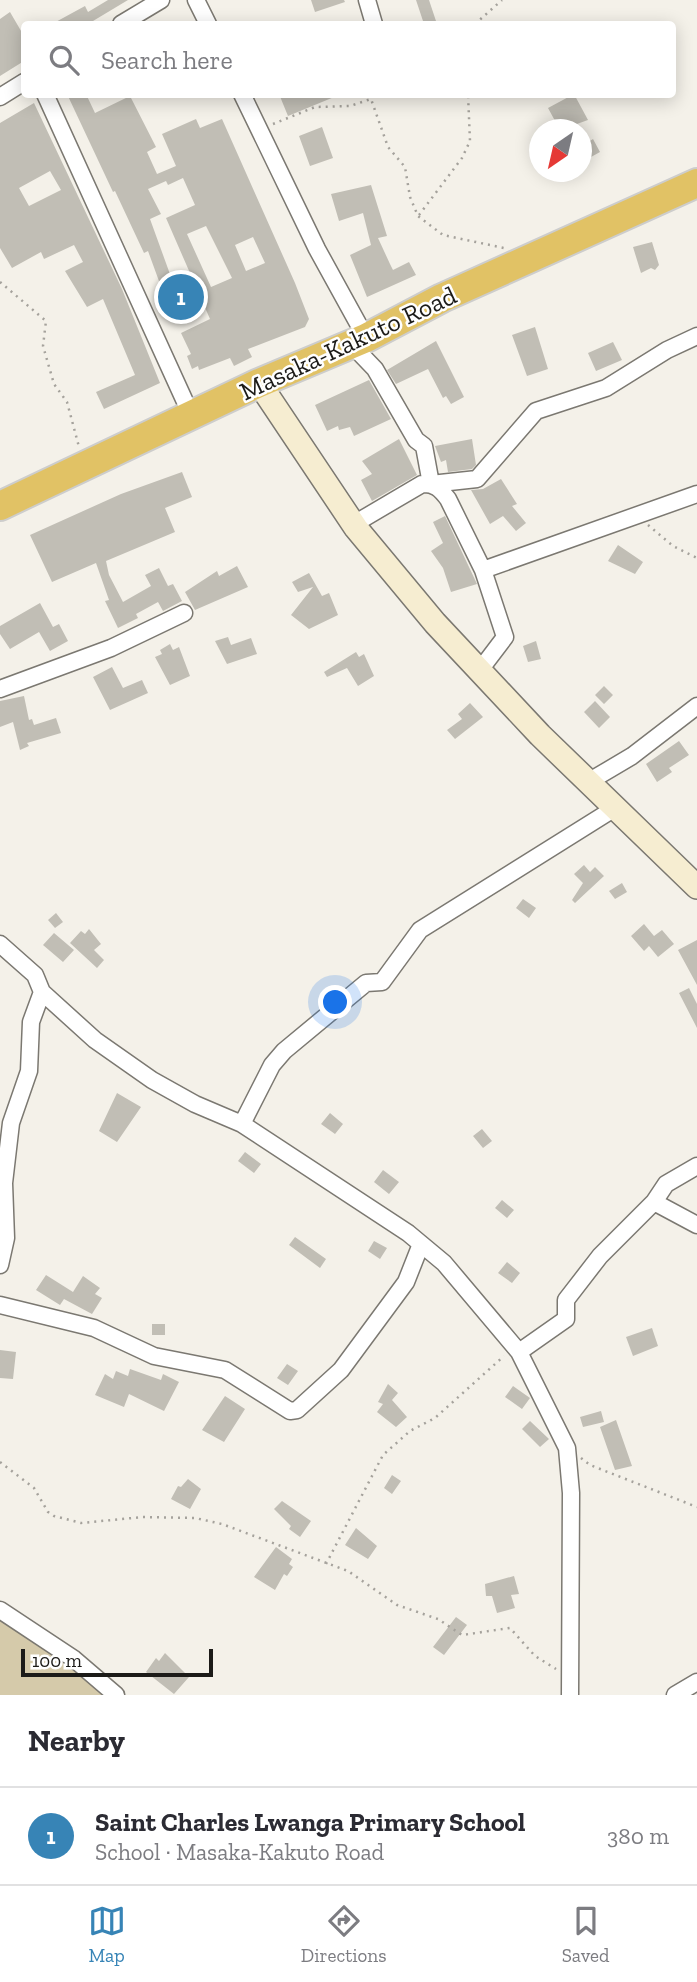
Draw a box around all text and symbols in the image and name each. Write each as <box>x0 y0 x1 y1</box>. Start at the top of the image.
search box <box>21 21 676 98</box>
icon: search <box>45 41 83 79</box>
text: Search here <box>101 44 233 76</box>
north arrow <box>529 119 592 182</box>
pin: 1 <box>158 271 204 323</box>
street label: Masaka-Kakuto Road <box>235 279 461 407</box>
your location <box>318 985 352 1019</box>
scale bar <box>21 1646 214 1678</box>
text: 100 m <box>32 1649 82 1672</box>
text: Nearby <box>28 1723 125 1759</box>
text: Saint Charles Lwanga Primary School <box>95 1806 526 1838</box>
text: 1 <box>46 1822 56 1850</box>
text: 380 m <box>607 1822 669 1850</box>
text: School · Masaka-Kakuto Road <box>95 1838 384 1866</box>
tab: Map <box>88 1902 126 1967</box>
tab: Directions <box>301 1902 387 1967</box>
tab: Saved <box>562 1902 609 1967</box>

